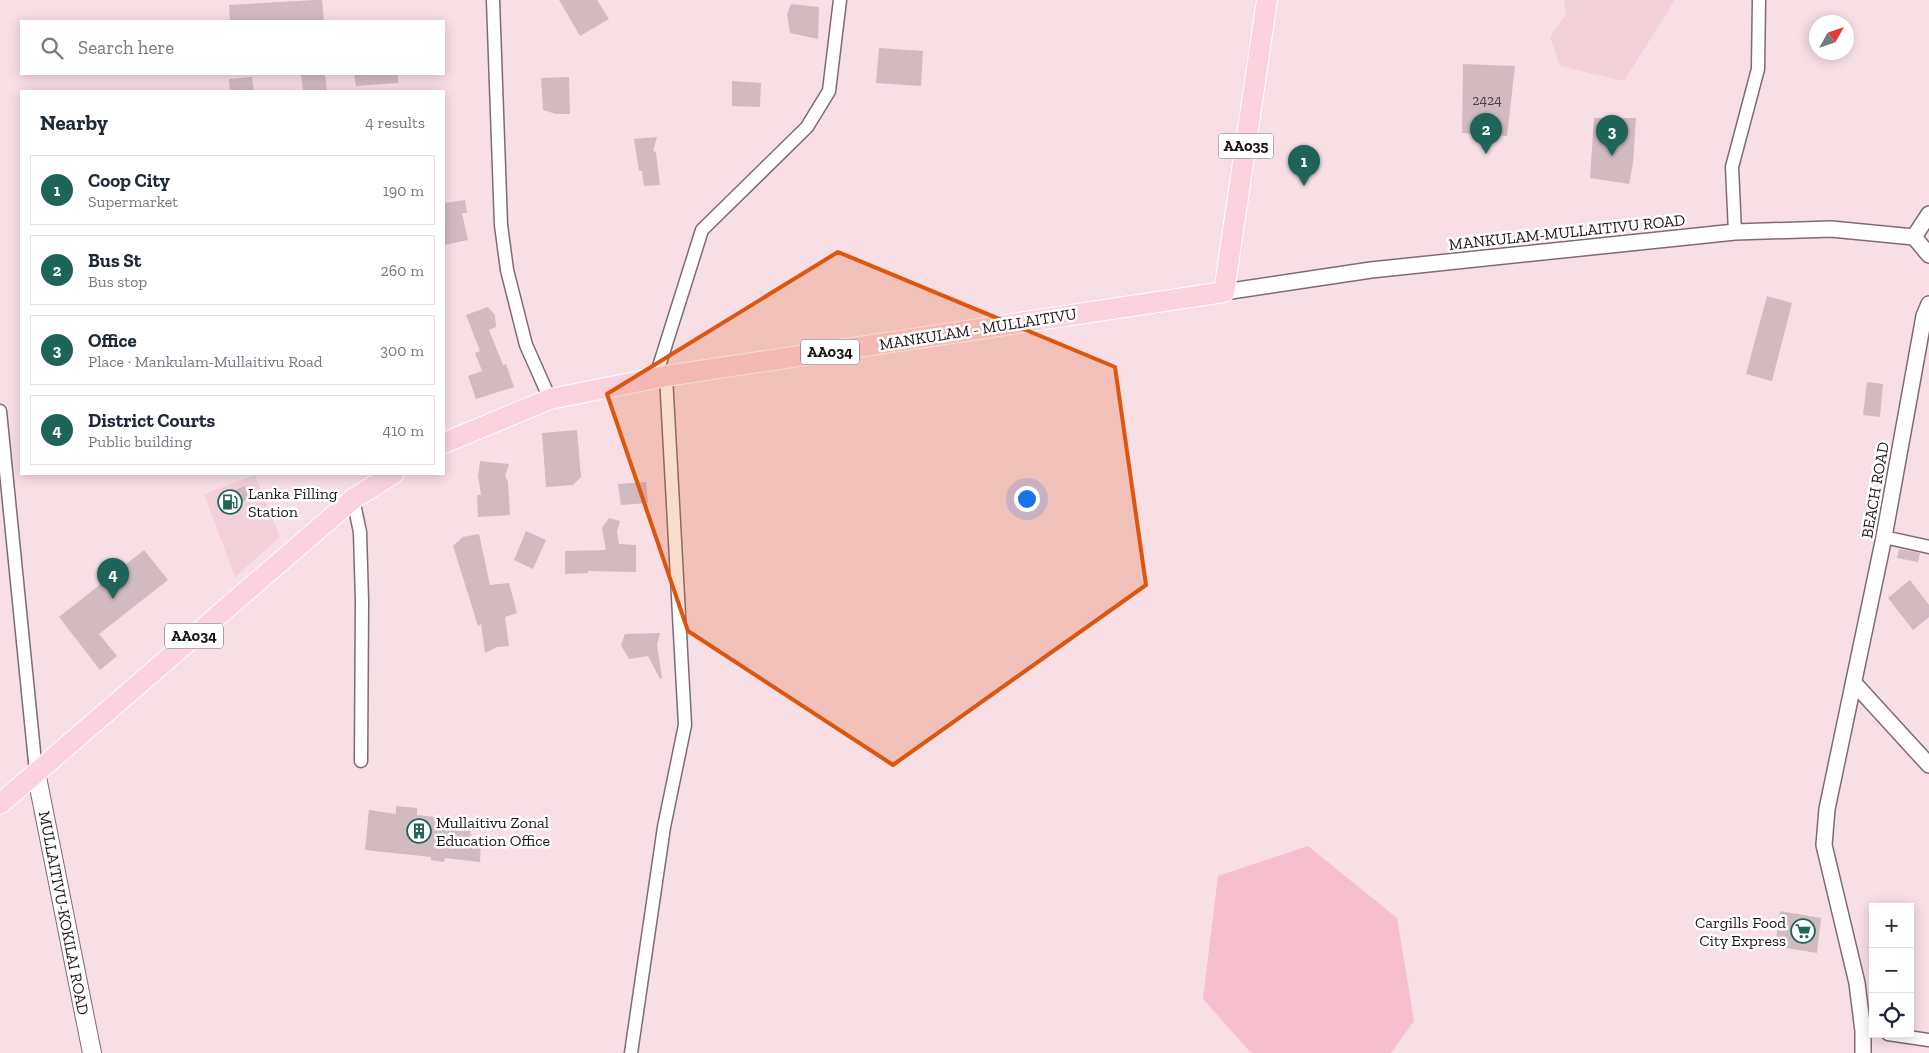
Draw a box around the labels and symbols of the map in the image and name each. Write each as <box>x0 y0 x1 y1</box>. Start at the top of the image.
north arrow <box>1809 15 1854 60</box>
house number: 2424 <box>1472 92 1502 109</box>
pin: 2 <box>1470 113 1502 154</box>
pin: 3 <box>1596 115 1628 156</box>
road number: AA035 <box>1218 134 1274 158</box>
pin: 1 <box>1288 145 1320 186</box>
street label: MANKULAM-MULLAITIVU ROAD <box>1448 210 1686 254</box>
street label: MANKULAM - MULLAITIVU <box>878 304 1078 354</box>
road number: AA034 <box>801 340 859 364</box>
street label: BEACH ROAD <box>1857 440 1893 540</box>
place label: Lanka Filling Station <box>248 484 338 521</box>
your location <box>1014 486 1040 512</box>
fuel station icon: Lanka Filling Station <box>217 489 243 515</box>
pin: 4 <box>97 558 129 599</box>
road number: AA034 <box>165 624 223 648</box>
street label: MULLAITIVU-KOKILAI ROAD <box>35 809 93 1017</box>
place label: Mullaitivu Zonal Education Office <box>436 813 550 850</box>
building icon: Mullaitivu Zonal Education Office <box>406 818 432 844</box>
place label: Cargills Food City Express <box>1695 913 1786 950</box>
supermarket icon: Cargills Food City Express <box>1790 918 1816 944</box>

